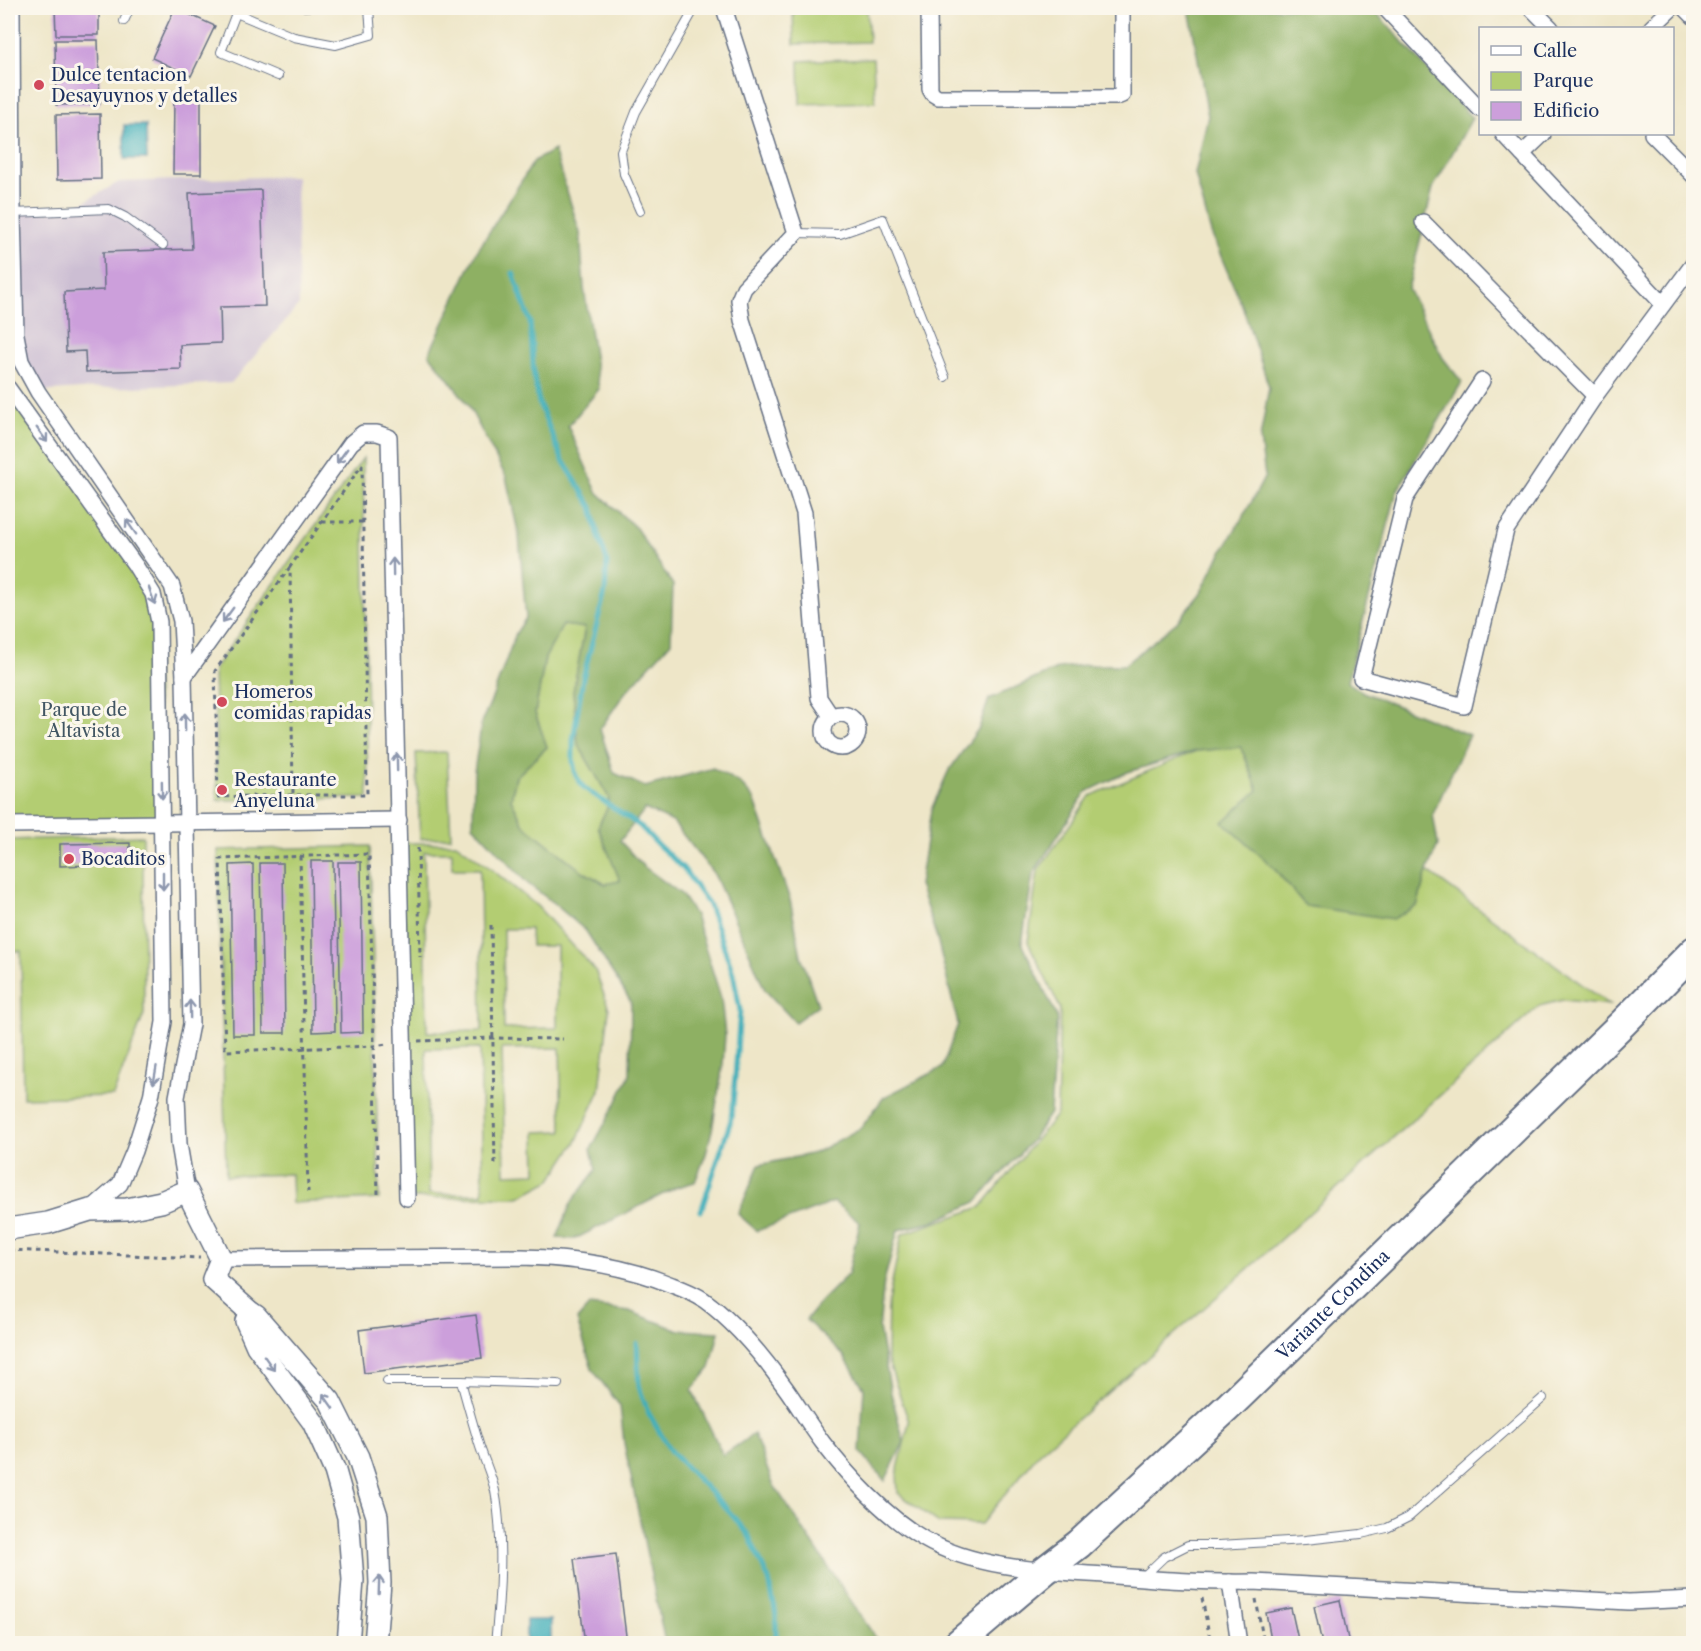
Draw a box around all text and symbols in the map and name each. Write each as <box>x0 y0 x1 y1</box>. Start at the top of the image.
legend <box>1479 27 1674 135</box>
text: Calle <box>1533 40 1577 62</box>
place label: Dulce tentacion Desayuynos y detalles <box>51 64 238 107</box>
text: Parque <box>1533 70 1594 92</box>
marker: Dulce tentacion Desayuynos y detalles <box>32 78 46 92</box>
text: Edificio <box>1533 100 1599 122</box>
one-way arrow <box>36 427 48 443</box>
one-way arrow <box>336 448 348 464</box>
one-way arrow <box>125 520 137 536</box>
one-way arrow <box>387 558 398 578</box>
one-way arrow <box>147 586 158 605</box>
one-way arrow <box>222 606 234 622</box>
place label: Homeros comidas rapidas <box>234 681 372 724</box>
marker: Homeros comidas rapidas <box>215 695 229 709</box>
park label: Parque de Altavista <box>41 699 127 742</box>
one-way arrow <box>179 712 190 732</box>
one-way arrow <box>392 752 403 772</box>
place label: Restaurante Anyeluna <box>233 769 337 812</box>
one-way arrow <box>156 779 167 799</box>
marker: Restaurante Anyeluna <box>215 783 229 797</box>
place label: Bocaditos <box>81 848 165 870</box>
marker: Bocaditos <box>62 852 76 866</box>
one-way arrow <box>157 870 168 890</box>
one-way arrow <box>185 999 196 1019</box>
one-way arrow <box>149 1065 160 1085</box>
street label: Variante Condina <box>1271 1244 1395 1365</box>
one-way arrow <box>263 1355 275 1371</box>
one-way arrow <box>322 1393 334 1410</box>
one-way arrow <box>374 1576 385 1596</box>

